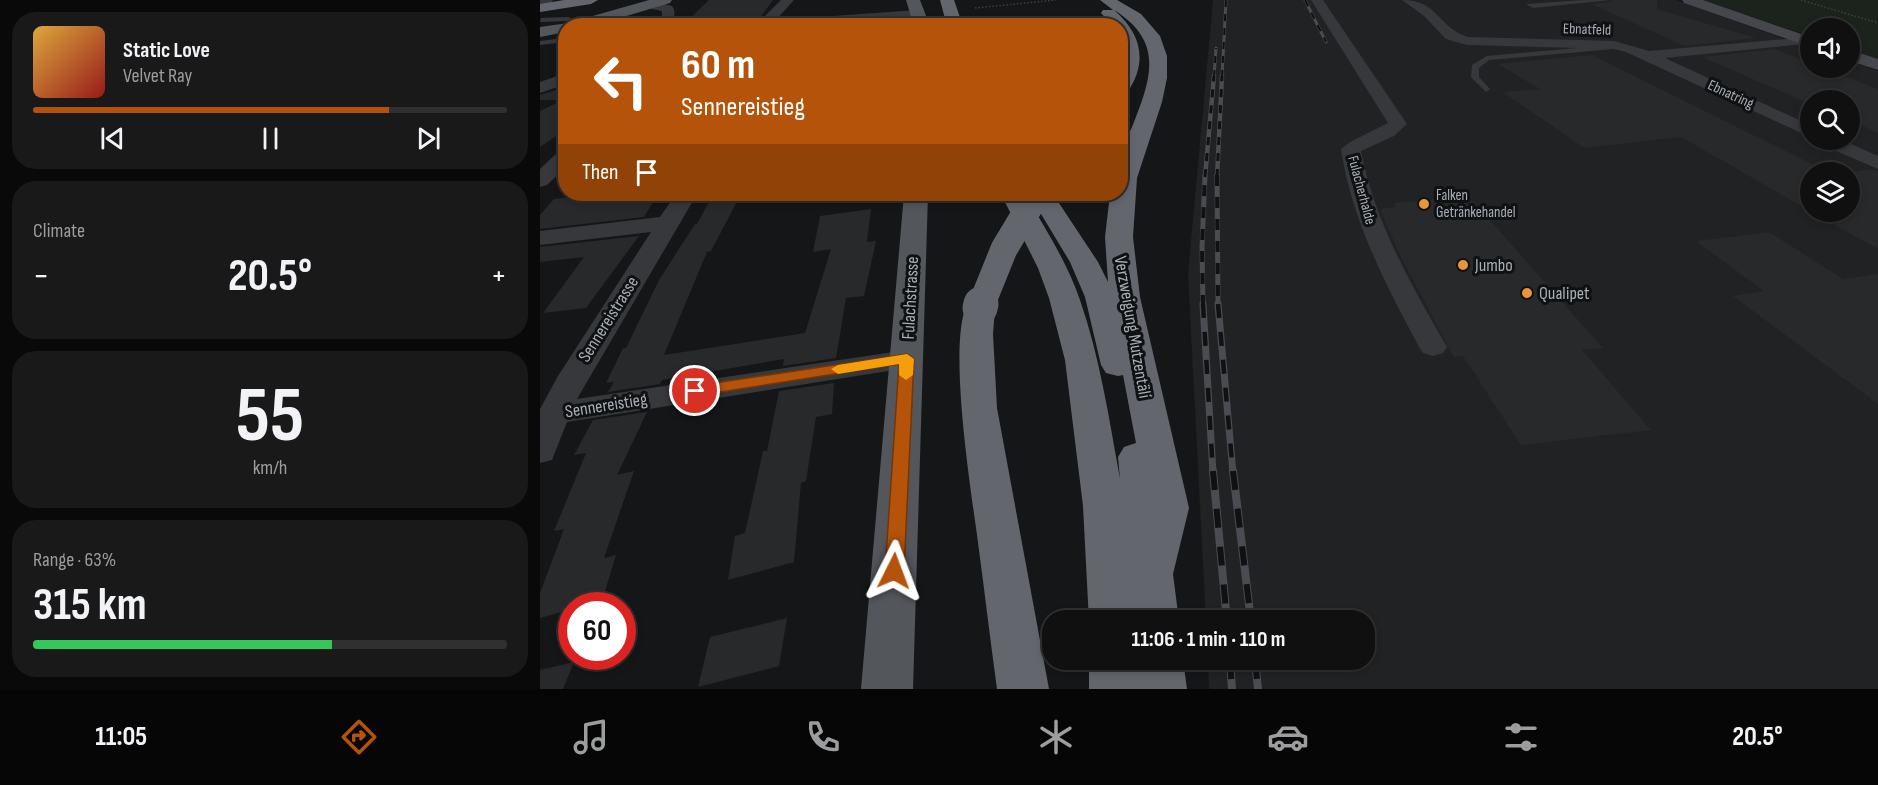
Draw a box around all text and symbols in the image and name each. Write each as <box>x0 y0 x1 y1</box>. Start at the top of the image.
map controls <box>1800 18 1860 222</box>
button: sound <box>1800 18 1860 78</box>
street label: Ebnatfeld <box>1563 19 1611 40</box>
text: Static Love <box>123 37 210 64</box>
text: 60 m <box>681 40 755 91</box>
icon: left <box>582 42 660 120</box>
text: Velvet Ray <box>123 64 192 88</box>
street label: Ebnatring <box>1705 76 1757 113</box>
button: search <box>1800 90 1860 150</box>
text: Sennereistieg <box>681 91 805 123</box>
icon: previous <box>96 122 129 155</box>
icon: pause <box>254 122 287 155</box>
icon: next <box>412 122 445 155</box>
street label: Fulacherhalde <box>1343 154 1380 227</box>
icon: arrive <box>630 156 663 189</box>
text: Then <box>582 159 618 186</box>
button: layers <box>1800 162 1860 222</box>
place label: Falken Getränkehandel <box>1436 186 1516 222</box>
marker: Falken Getränkehandel <box>1417 197 1431 211</box>
text: Climate <box>33 219 85 243</box>
text: 20.5° <box>228 249 312 304</box>
street label: Verzweigung Mutzentäli <box>1110 254 1155 400</box>
place label: Jumbo <box>1474 255 1513 276</box>
text: − <box>33 256 49 296</box>
text: + <box>491 256 507 296</box>
street label: Fulachstrasse <box>898 256 923 340</box>
marker: Jumbo <box>1456 258 1470 272</box>
street label: Sennereistrasse <box>574 273 643 366</box>
place label: Qualipet <box>1539 283 1590 304</box>
marker: Qualipet <box>1520 286 1534 300</box>
pin <box>669 365 720 416</box>
text: 55 <box>236 370 304 463</box>
icon: arrive <box>678 374 711 407</box>
street label: Sennereistieg <box>564 389 649 422</box>
text: km/h <box>253 456 287 480</box>
position arrow <box>862 539 926 603</box>
text: Range · 63% <box>33 548 116 572</box>
text: 315 km <box>33 578 147 633</box>
speed limit sign: 60 <box>558 592 636 670</box>
text: 11:06 · 1 min · 110 m <box>1132 626 1285 653</box>
icon: directions <box>338 716 380 758</box>
icon: music <box>570 716 612 758</box>
icon: phone <box>802 716 844 758</box>
icon: climate <box>1035 716 1077 758</box>
icon: car <box>1267 716 1309 758</box>
icon: filters <box>1500 716 1542 758</box>
text: 11:05 <box>95 721 147 753</box>
text: 20.5° <box>1732 721 1783 753</box>

